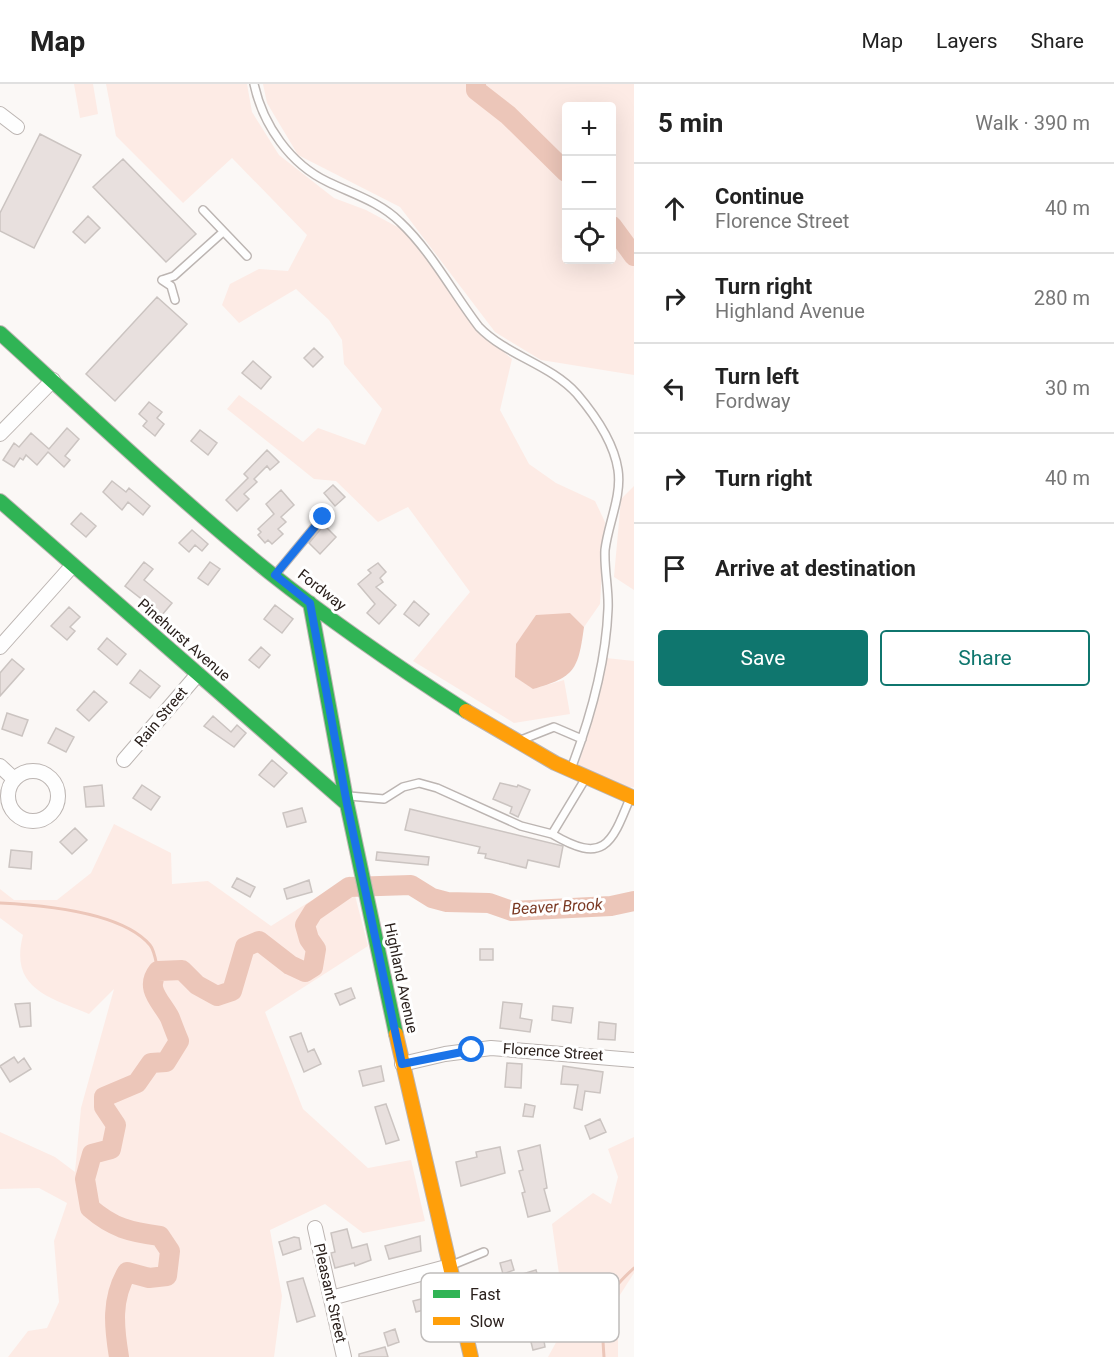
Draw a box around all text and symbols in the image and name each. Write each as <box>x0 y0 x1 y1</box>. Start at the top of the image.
text: Map <box>30 25 85 58</box>
text: Map <box>861 29 903 53</box>
text: Layers <box>936 29 997 53</box>
text: Share <box>1030 29 1084 53</box>
map controls <box>562 102 616 264</box>
button: + <box>562 102 616 156</box>
text: 5 min <box>658 108 723 138</box>
text: Walk · 390 m <box>975 111 1090 135</box>
button: − <box>562 156 616 210</box>
text: Continue <box>715 184 804 209</box>
icon: ahead <box>658 192 691 225</box>
text: 40 m <box>1045 196 1090 220</box>
text: Florence Street <box>715 209 849 233</box>
button: locate <box>562 210 616 264</box>
text: Turn right <box>715 274 812 299</box>
icon: right <box>658 282 691 315</box>
text: 280 m <box>1034 286 1090 310</box>
text: Highland Avenue <box>715 299 865 323</box>
text: Turn left <box>715 364 799 389</box>
icon: left <box>658 372 691 405</box>
text: 30 m <box>1045 376 1090 400</box>
text: Fordway <box>715 389 790 413</box>
icon: right <box>658 462 691 495</box>
text: Turn right <box>715 466 812 491</box>
text: 40 m <box>1045 466 1090 490</box>
route end <box>309 503 335 529</box>
icon: arrive <box>658 552 691 585</box>
text: Arrive at destination <box>715 556 916 581</box>
street label: Fordway <box>294 566 350 614</box>
street label: Pinehurst Avenue <box>134 595 234 685</box>
button: Save <box>658 630 868 686</box>
button: Share <box>880 630 1090 686</box>
street label: Rain Street <box>131 683 191 751</box>
water label: Beaver Brook <box>511 895 604 918</box>
street label: Highland Avenue <box>381 921 421 1035</box>
route start <box>458 1036 484 1062</box>
street label: Florence Street <box>502 1040 604 1064</box>
street label: Pleasant Street <box>310 1241 350 1345</box>
legend <box>421 1273 619 1342</box>
text: Fast <box>470 1285 501 1304</box>
text: Slow <box>470 1312 505 1331</box>

